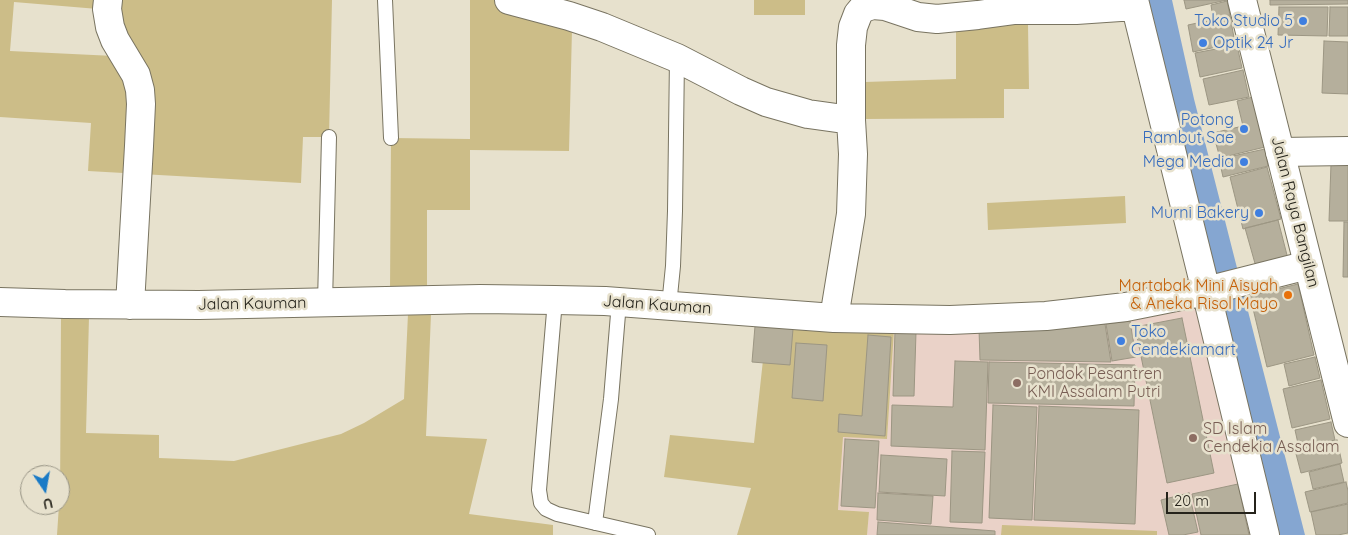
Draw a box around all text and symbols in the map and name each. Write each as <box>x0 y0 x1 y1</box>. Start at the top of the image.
place label: Toko Studio 5 <box>1194 11 1293 31</box>
marker: Toko Studio 5 <box>1297 15 1309 27</box>
place label: Optik 24 Jr <box>1213 33 1293 53</box>
marker: Optik 24 Jr <box>1197 37 1209 49</box>
place label: Potong Rambut Sae <box>1143 110 1234 148</box>
marker: Potong Rambut Sae <box>1238 123 1250 135</box>
street label: Jalan Raya Bangilan <box>1267 135 1323 289</box>
place label: Mega Media <box>1143 152 1234 172</box>
marker: Mega Media <box>1238 156 1250 168</box>
place label: Murni Bakery <box>1151 203 1249 223</box>
marker: Murni Bakery <box>1253 207 1265 219</box>
place label: Martabak Mini Aisyah & Aneka Risol Mayo <box>1119 276 1278 314</box>
marker: Martabak Mini Aisyah & Aneka Risol Mayo <box>1282 289 1294 301</box>
street label: Jalan Kauman <box>602 292 712 318</box>
street label: Jalan Kauman <box>197 293 307 315</box>
place label: Toko Cendekiamart <box>1131 322 1236 360</box>
marker: Toko Cendekiamart <box>1115 335 1127 347</box>
place label: Pondok Pesantren KMI Assalam Putri <box>1027 364 1162 402</box>
marker: Pondok Pesantren KMI Assalam Putri <box>1011 377 1023 389</box>
place label: SD Islam Cendekia Assalam <box>1203 419 1340 457</box>
marker: SD Islam Cendekia Assalam <box>1187 432 1199 444</box>
north arrow <box>20 465 70 515</box>
scale bar <box>1168 482 1258 514</box>
text: 20 m <box>1174 491 1209 510</box>
text: U <box>41 494 55 514</box>

